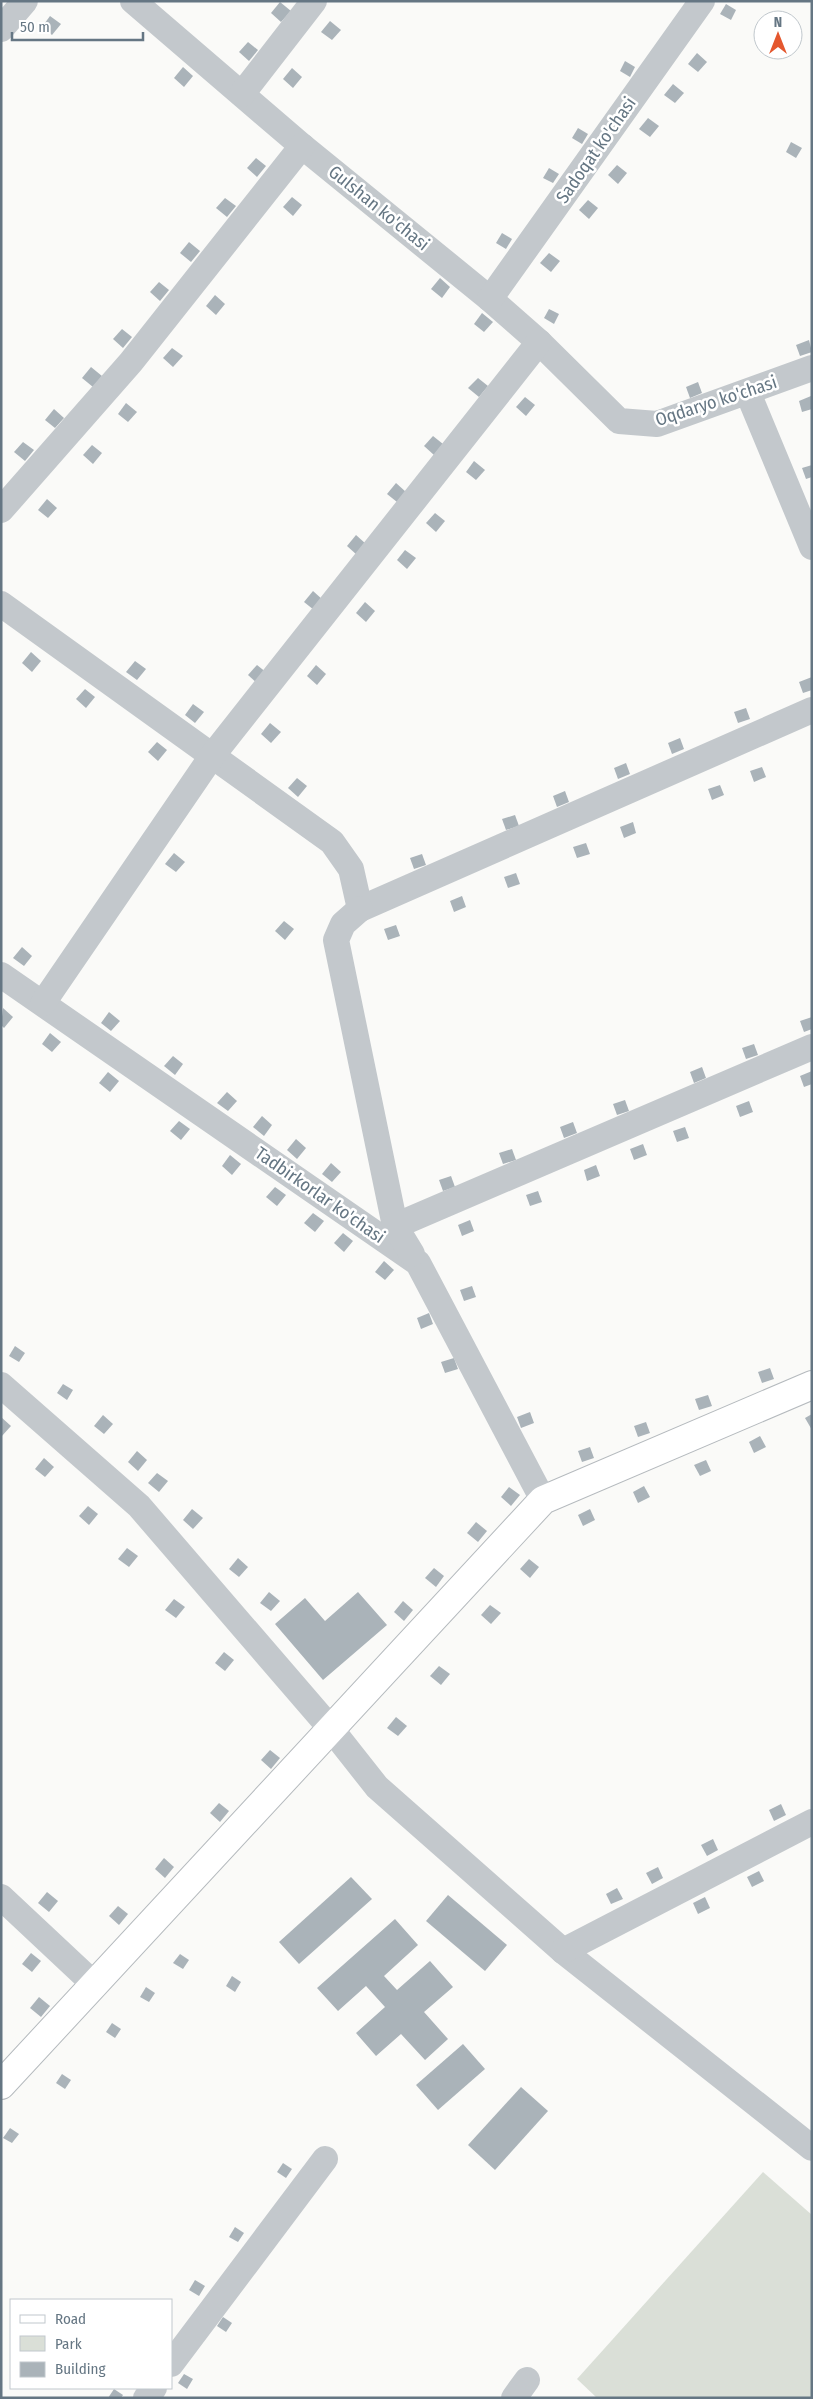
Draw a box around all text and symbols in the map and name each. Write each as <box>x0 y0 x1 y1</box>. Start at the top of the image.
scale bar <box>12 10 144 42</box>
north arrow <box>753 10 803 60</box>
text: N <box>774 14 782 31</box>
text: 50 m <box>20 18 50 36</box>
street label: Sadoqat ko'chasi <box>551 93 641 207</box>
street label: Gulshan ko'chasi <box>324 161 434 255</box>
street label: Oqdaryo ko'chasi <box>652 371 780 431</box>
street label: Tadbirkorlar ko'chasi <box>251 1142 389 1248</box>
legend <box>10 2299 172 2389</box>
text: Road <box>55 2310 86 2328</box>
text: Park <box>55 2335 82 2353</box>
text: Building <box>55 2360 106 2378</box>

